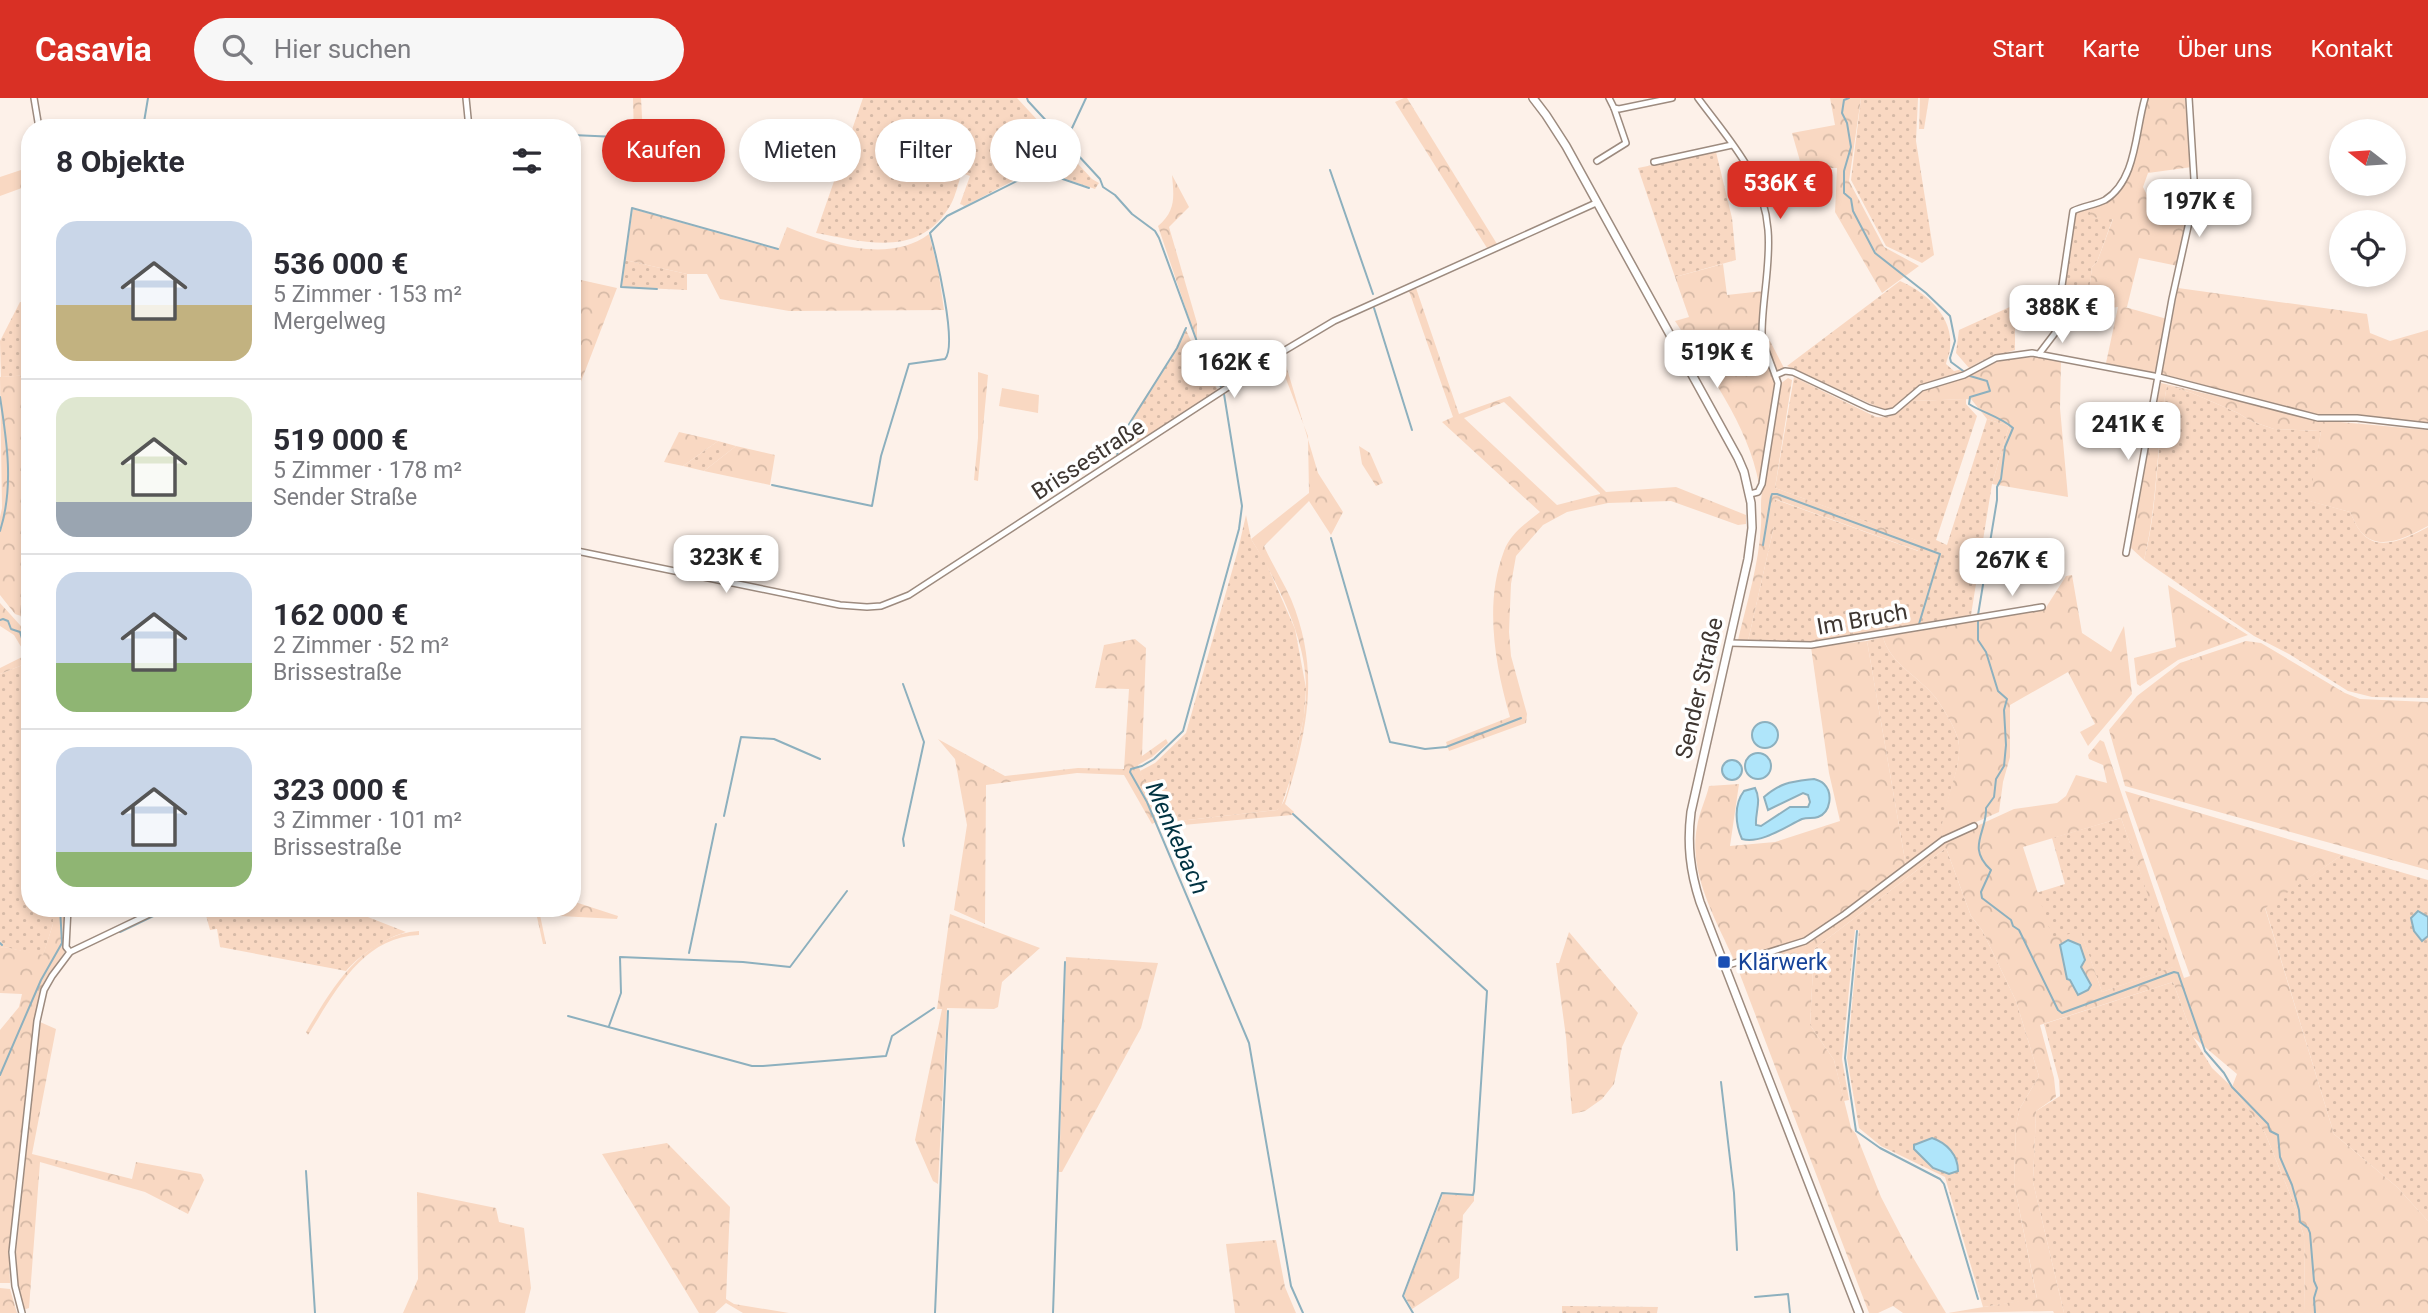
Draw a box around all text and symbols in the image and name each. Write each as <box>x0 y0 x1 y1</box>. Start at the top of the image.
search box <box>194 18 684 81</box>
text: Casavia <box>35 30 152 69</box>
icon: search <box>218 30 256 68</box>
text: Hier suchen <box>274 34 411 64</box>
text: Start <box>1993 35 2044 63</box>
text: Karte <box>2082 35 2140 63</box>
text: Über uns <box>2178 35 2272 63</box>
text: Kontakt <box>2310 35 2393 63</box>
chip: Kaufen <box>602 119 725 182</box>
chip: Mieten <box>739 119 861 182</box>
chip: Filter <box>875 119 976 182</box>
chip: Neu <box>990 119 1081 182</box>
north arrow <box>2329 119 2406 196</box>
map controls <box>2329 119 2406 287</box>
icon: filters <box>508 142 546 180</box>
text: 8 Objekte <box>56 144 185 179</box>
pin: 536K € <box>1723 162 1837 221</box>
text: 536K € <box>1743 170 1817 197</box>
pin: 197K € <box>2142 180 2256 239</box>
text: 197K € <box>2162 188 2236 215</box>
button: locate <box>2329 210 2406 287</box>
text: 536 000 € <box>273 246 408 281</box>
icon: home <box>112 249 196 333</box>
text: 5 Zimmer · 153 m² <box>273 281 462 308</box>
pin: 388K € <box>2005 286 2119 345</box>
text: 388K € <box>2025 294 2099 321</box>
text: Mergelweg <box>273 308 386 335</box>
pin: 519K € <box>1660 330 1774 390</box>
text: 519K € <box>1680 339 1754 366</box>
pin: 162K € <box>1177 341 1291 400</box>
text: 162K € <box>1197 349 1271 376</box>
pin: 241K € <box>2071 402 2185 462</box>
text: 241K € <box>2091 411 2165 438</box>
street label: Brissestraße <box>1027 413 1150 506</box>
text: 519 000 € <box>273 422 408 457</box>
icon: home <box>112 425 196 509</box>
text: 5 Zimmer · 178 m² <box>273 457 462 484</box>
text: Sender Straße <box>273 484 417 511</box>
pin: 323K € <box>669 536 783 595</box>
pin: 267K € <box>1955 538 2069 598</box>
text: 323K € <box>689 544 763 571</box>
text: 267K € <box>1975 547 2049 574</box>
text: 162 000 € <box>273 597 408 632</box>
street label: Im Bruch <box>1815 598 1910 641</box>
icon: home <box>112 600 196 684</box>
street label: Sender Straße <box>1670 615 1729 761</box>
text: 2 Zimmer · 52 m² <box>273 632 449 659</box>
text: Brissestraße <box>273 659 402 686</box>
text: 323 000 € <box>273 772 408 807</box>
icon: home <box>112 775 196 859</box>
water label: Menkebach <box>1140 777 1214 899</box>
text: 3 Zimmer · 101 m² <box>273 807 462 834</box>
text: Brissestraße <box>273 834 402 861</box>
place label: Klärwerk <box>1738 949 1828 976</box>
marker: Klärwerk <box>1716 954 1732 970</box>

